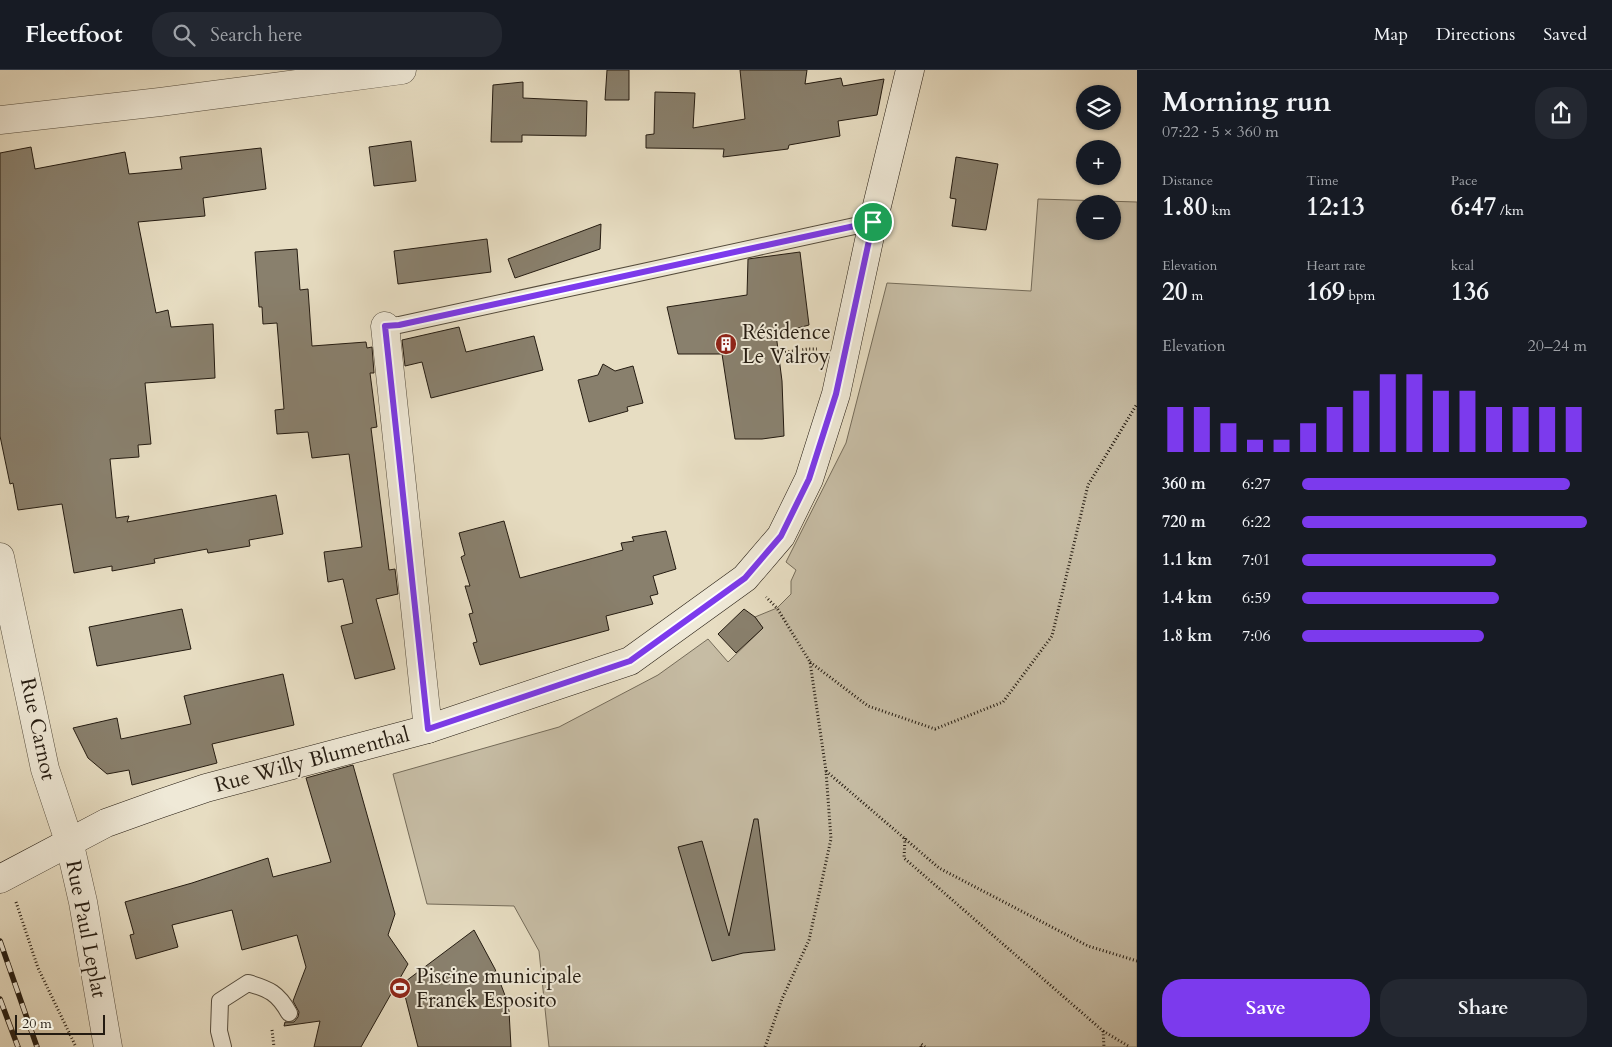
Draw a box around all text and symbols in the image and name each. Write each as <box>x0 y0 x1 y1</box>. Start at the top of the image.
search box <box>152 12 502 57</box>
text: Fleetfoot <box>25 18 122 51</box>
icon: search <box>170 21 198 49</box>
text: Search here <box>210 22 302 48</box>
text: Map <box>1374 22 1408 47</box>
text: Directions <box>1436 22 1515 47</box>
text: Saved <box>1543 22 1587 47</box>
text: Morning run <box>1162 83 1331 121</box>
map controls <box>1076 85 1121 240</box>
button: layers <box>1076 85 1121 130</box>
button: share <box>1535 87 1587 139</box>
text: 07:22 · 5 × 360 m <box>1162 121 1279 143</box>
button: + <box>1076 140 1121 185</box>
text: Distance <box>1162 171 1213 190</box>
text: Time <box>1306 171 1339 190</box>
text: Pace <box>1451 171 1478 190</box>
text: 1.80 <box>1162 190 1208 224</box>
text: 12:13 <box>1306 190 1365 224</box>
text: 6:47 <box>1451 190 1496 224</box>
button: − <box>1076 195 1121 240</box>
pin <box>852 201 894 243</box>
text: km <box>1208 201 1231 220</box>
text: /km <box>1496 201 1524 220</box>
icon: arrive <box>859 208 887 236</box>
text: Elevation <box>1162 256 1218 275</box>
text: Heart rate <box>1306 256 1366 275</box>
text: kcal <box>1451 256 1474 275</box>
text: 20 <box>1162 275 1188 309</box>
text: 169 <box>1306 275 1345 309</box>
text: 136 <box>1451 275 1489 309</box>
text: m <box>1188 286 1203 305</box>
text: bpm <box>1345 286 1375 305</box>
place label: Résidence Le Valroy <box>742 318 831 371</box>
building icon: Résidence Le Valroy <box>714 332 738 356</box>
text: Elevation <box>1162 335 1226 357</box>
text: 20–24 m <box>1528 335 1587 357</box>
text: 360 m <box>1162 473 1206 495</box>
text: 6:27 <box>1242 473 1271 495</box>
text: 720 m <box>1162 511 1206 533</box>
text: 6:22 <box>1242 511 1271 533</box>
text: 1.1 km <box>1162 549 1212 571</box>
text: 7:01 <box>1242 549 1271 571</box>
text: 1.4 km <box>1162 587 1212 609</box>
text: 6:59 <box>1242 587 1271 609</box>
text: 1.8 km <box>1162 625 1212 647</box>
text: 7:06 <box>1242 625 1271 647</box>
street label: Rue Carnot <box>13 675 63 783</box>
street label: Rue Willy Blumenthal <box>211 720 413 800</box>
street label: Rue Paul Leplat <box>58 858 114 1001</box>
place label: Piscine municipale Franck Esposito <box>416 962 582 1015</box>
sports icon: Piscine municipale Franck Esposito <box>388 976 412 1000</box>
button: Save <box>1162 979 1370 1037</box>
button: Share <box>1380 979 1587 1037</box>
scale bar <box>15 1012 105 1035</box>
text: 20 m <box>22 1014 52 1033</box>

